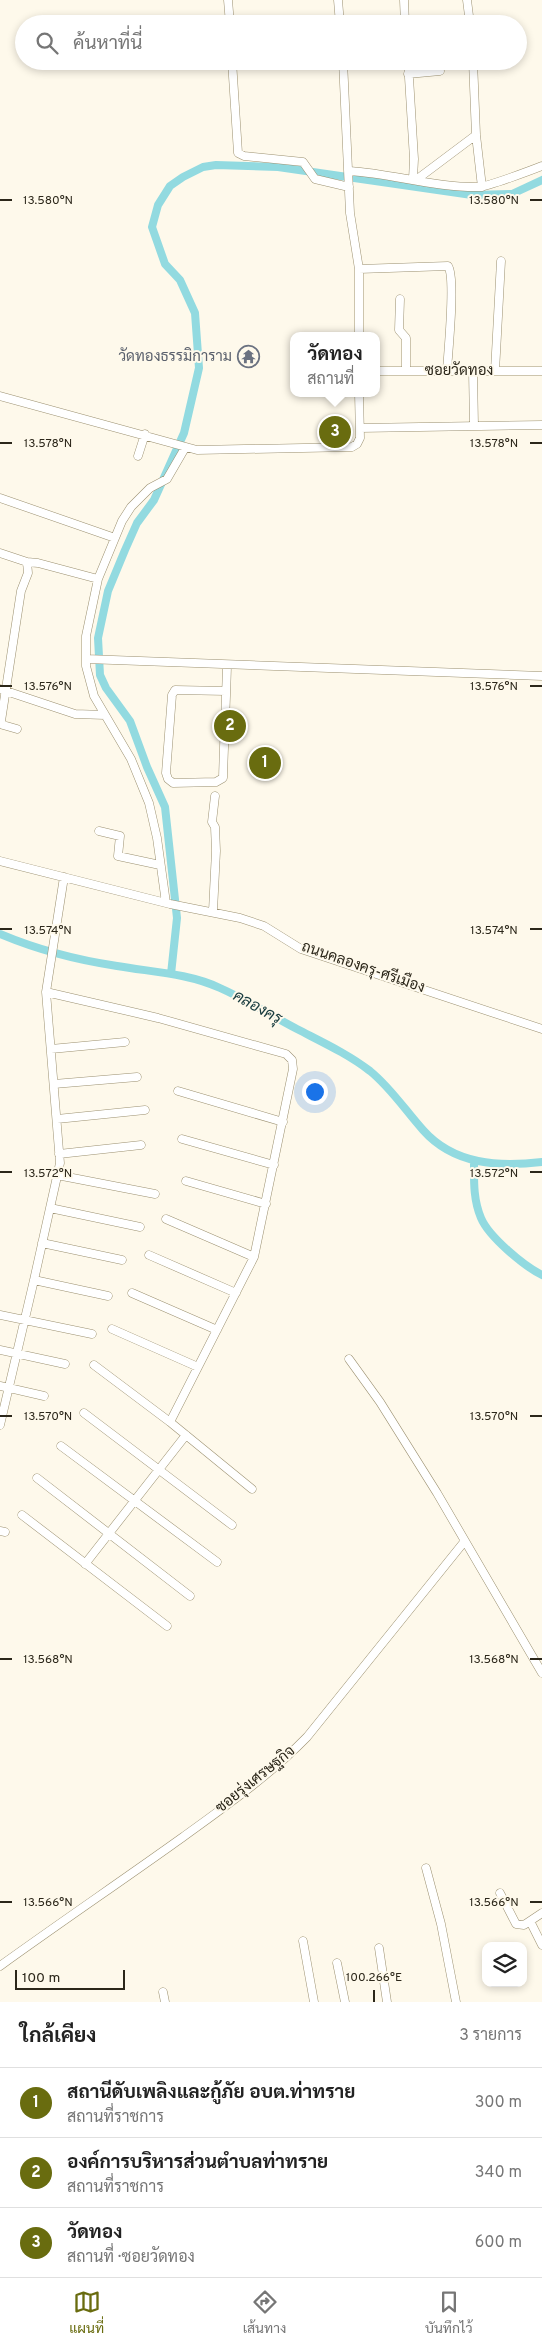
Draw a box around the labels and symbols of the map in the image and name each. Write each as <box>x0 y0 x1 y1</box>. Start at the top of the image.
text: 13.580°N <box>23 193 73 209</box>
text: 13.580°N <box>469 193 519 209</box>
temple icon: วัดทองธรรมิการาม <box>236 345 260 369</box>
place label: วัดทองธรรมิการาม <box>118 347 232 367</box>
street label: ซอยวัดทอง <box>425 361 493 381</box>
pin: 3 <box>319 413 351 451</box>
text: 13.578°N <box>24 436 72 452</box>
text: 13.578°N <box>470 436 518 452</box>
text: 13.576°N <box>24 679 72 695</box>
text: 13.576°N <box>470 679 518 695</box>
pin: 2 <box>214 707 246 745</box>
pin: 1 <box>249 744 281 782</box>
text: 13.574°N <box>24 923 72 939</box>
text: 13.574°N <box>470 923 518 939</box>
street label: ถนนคลองครุ-ศรีเมือง <box>299 936 428 998</box>
water label: คลองครุ <box>229 986 286 1030</box>
your location <box>302 1079 328 1105</box>
text: 13.572°N <box>24 1166 72 1182</box>
text: 13.572°N <box>470 1166 518 1182</box>
text: 13.570°N <box>24 1409 72 1425</box>
text: 13.570°N <box>470 1409 518 1425</box>
text: 13.568°N <box>23 1652 73 1668</box>
text: 13.568°N <box>469 1652 519 1668</box>
street label: ซอยรุ่งเศรษฐกิจ <box>211 1741 300 1818</box>
text: 13.566°N <box>23 1895 73 1911</box>
text: 13.566°N <box>469 1895 519 1911</box>
scale bar <box>15 1967 125 1990</box>
text: 100.266°E <box>346 1970 402 1986</box>

